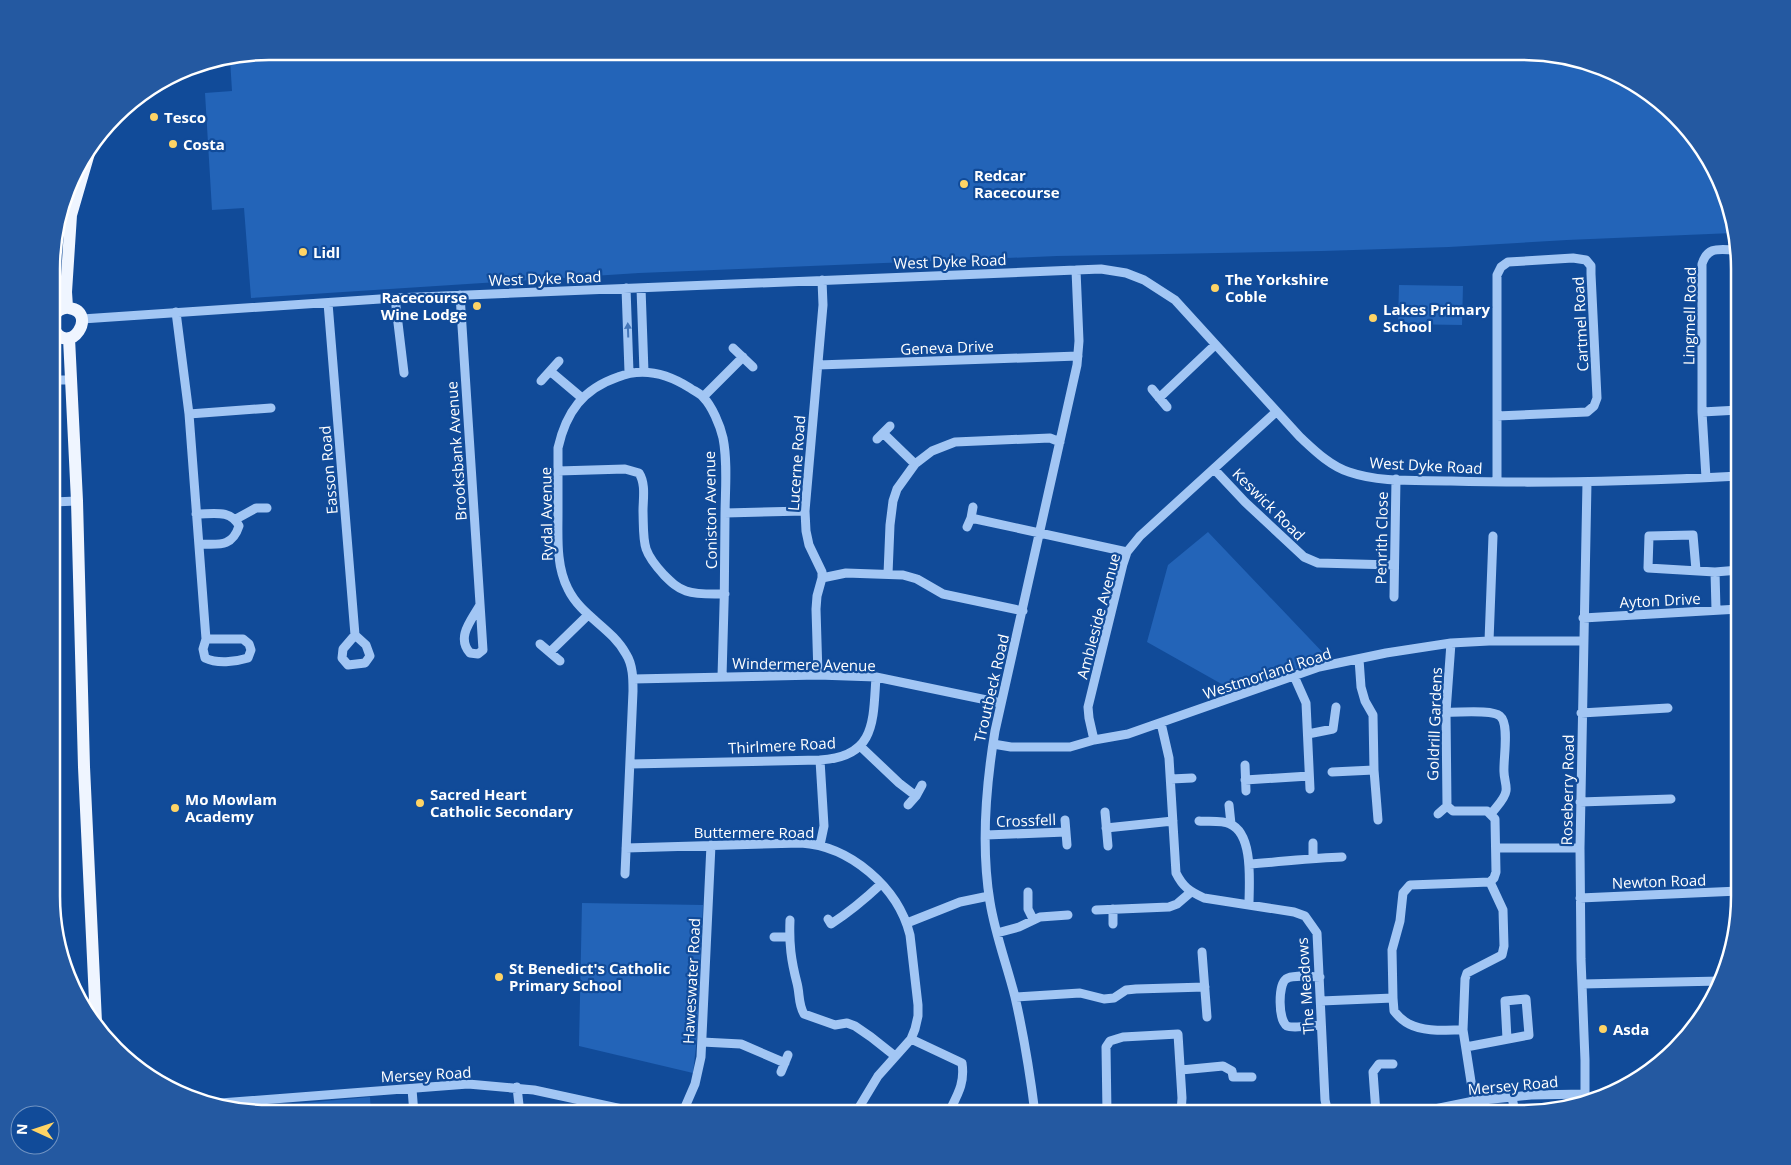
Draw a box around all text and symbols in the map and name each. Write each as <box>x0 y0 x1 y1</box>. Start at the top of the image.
place label: Tesco <box>164 107 206 127</box>
marker: Tesco <box>148 111 160 123</box>
place label: Costa <box>183 134 225 154</box>
marker: Costa <box>167 138 179 150</box>
place label: Redcar Racecourse <box>974 165 1060 202</box>
marker: Redcar Racecourse <box>958 178 970 190</box>
place label: Lidl <box>313 242 340 262</box>
marker: Lidl <box>297 246 309 258</box>
street label: West Dyke Road <box>893 249 1007 273</box>
street label: West Dyke Road <box>488 266 602 290</box>
street label: Lingmell Road <box>1678 267 1700 365</box>
place label: The Yorkshire Coble <box>1225 269 1329 306</box>
street label: Cartmel Road <box>1568 276 1592 372</box>
marker: The Yorkshire Coble <box>1209 282 1221 294</box>
place label: Racecourse Wine Lodge <box>381 287 467 324</box>
place label: Lakes Primary School <box>1383 299 1490 336</box>
marker: Racecourse Wine Lodge <box>471 300 483 312</box>
marker: Lakes Primary School <box>1367 312 1379 324</box>
one-way arrow <box>623 322 631 338</box>
street label: Geneva Drive <box>900 335 994 359</box>
street label: Brooksbank Avenue <box>441 381 471 521</box>
street label: Lucerne Road <box>783 414 809 512</box>
street label: Easson Road <box>314 425 342 515</box>
street label: Coniston Avenue <box>699 451 721 569</box>
street label: West Dyke Road <box>1369 452 1483 478</box>
street label: Keswick Road <box>1228 463 1310 545</box>
street label: Rydal Avenue <box>535 467 557 561</box>
street label: Penrith Close <box>1370 491 1392 585</box>
street label: Ambleside Avenue <box>1072 551 1124 681</box>
street label: Ayton Drive <box>1619 588 1701 612</box>
street label: Troutbeck Road <box>969 632 1013 744</box>
street label: Westmorland Road <box>1200 643 1334 703</box>
street label: Windermere Avenue <box>732 653 876 675</box>
street label: Goldrill Gardens <box>1422 667 1446 781</box>
street label: Thirlmere Road <box>728 732 836 758</box>
street label: Roseberry Road <box>1556 734 1578 846</box>
place label: Sacred Heart Catholic Secondary <box>430 784 573 821</box>
place label: Mo Mowlam Academy <box>185 789 277 826</box>
marker: Sacred Heart Catholic Secondary <box>414 797 426 809</box>
marker: Mo Mowlam Academy <box>169 802 181 814</box>
street label: Crossfell <box>996 809 1056 831</box>
street label: Buttermere Road <box>694 822 814 842</box>
street label: Newton Road <box>1611 869 1707 893</box>
street label: Haweswater Road <box>678 917 704 1045</box>
street label: The Meadows <box>1292 937 1318 1035</box>
place label: St Benedict's Catholic Primary School <box>509 958 670 995</box>
marker: St Benedict's Catholic Primary School <box>493 971 505 983</box>
place label: Asda <box>1613 1019 1649 1039</box>
marker: Asda <box>1597 1023 1609 1035</box>
street label: Mersey Road <box>380 1062 472 1086</box>
street label: Mersey Road <box>1467 1071 1559 1099</box>
north arrow <box>10 1105 60 1155</box>
text: N <box>12 1123 31 1135</box>

